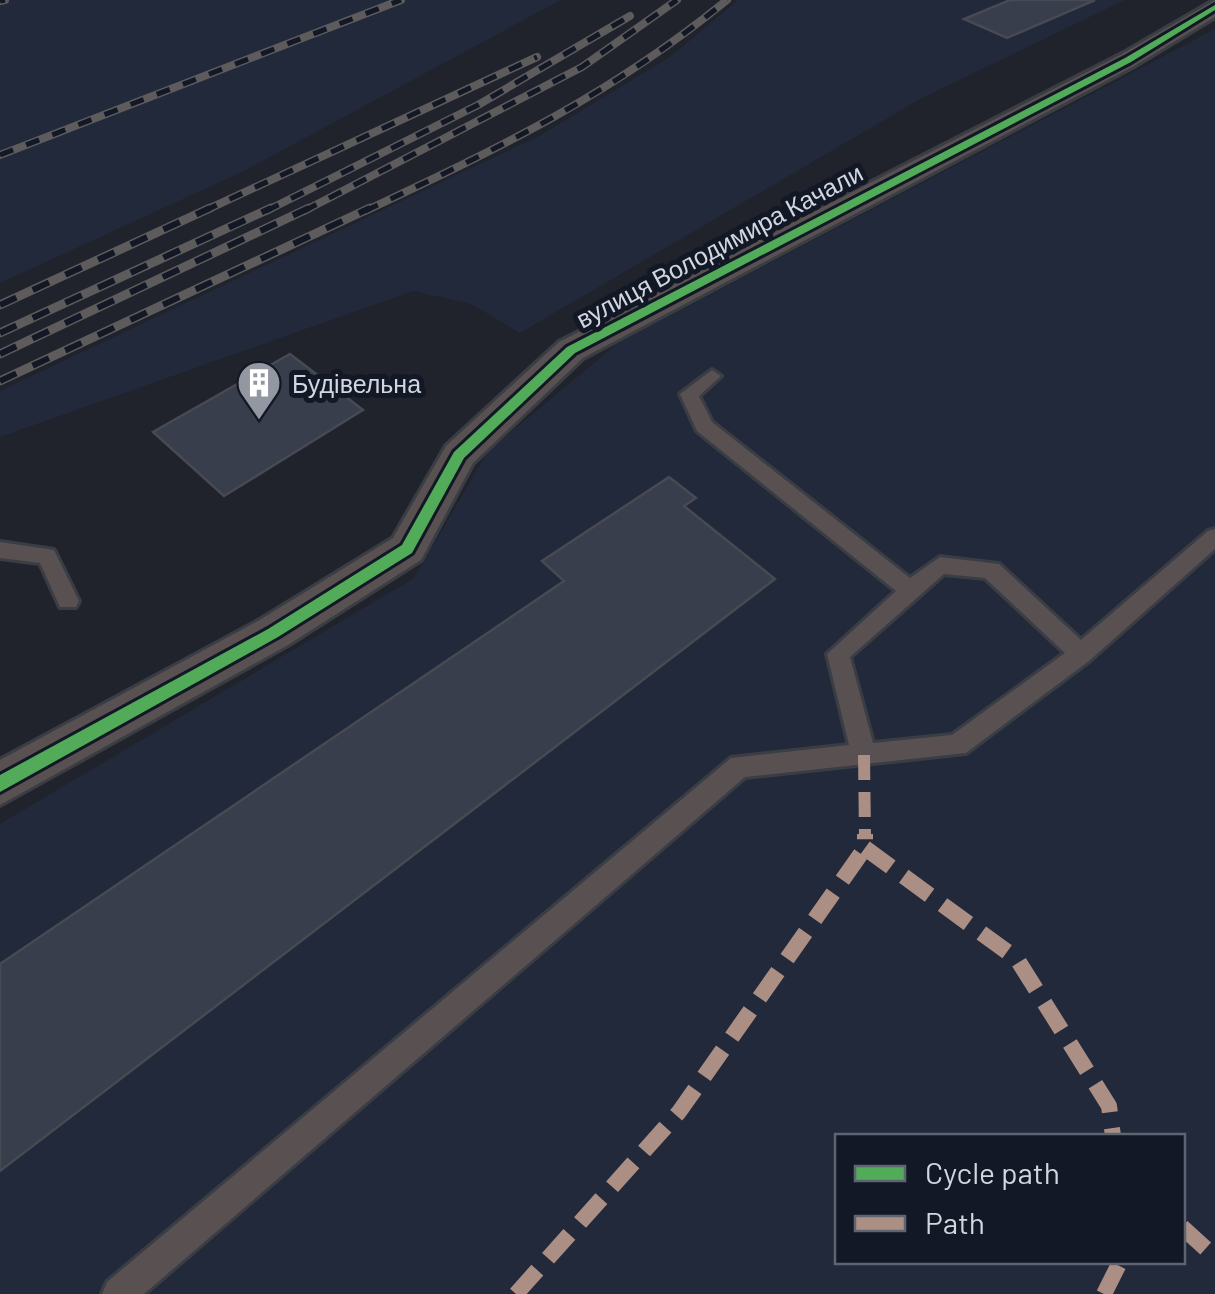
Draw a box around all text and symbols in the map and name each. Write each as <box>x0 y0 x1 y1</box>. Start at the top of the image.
street label: вулиця Володимира Качали <box>571 157 867 333</box>
building icon: Будівельна <box>236 360 282 421</box>
place label: Будівельна <box>292 368 421 398</box>
legend <box>835 1134 1185 1264</box>
text: Cycle path <box>925 1154 1060 1190</box>
text: Path <box>925 1204 985 1240</box>

